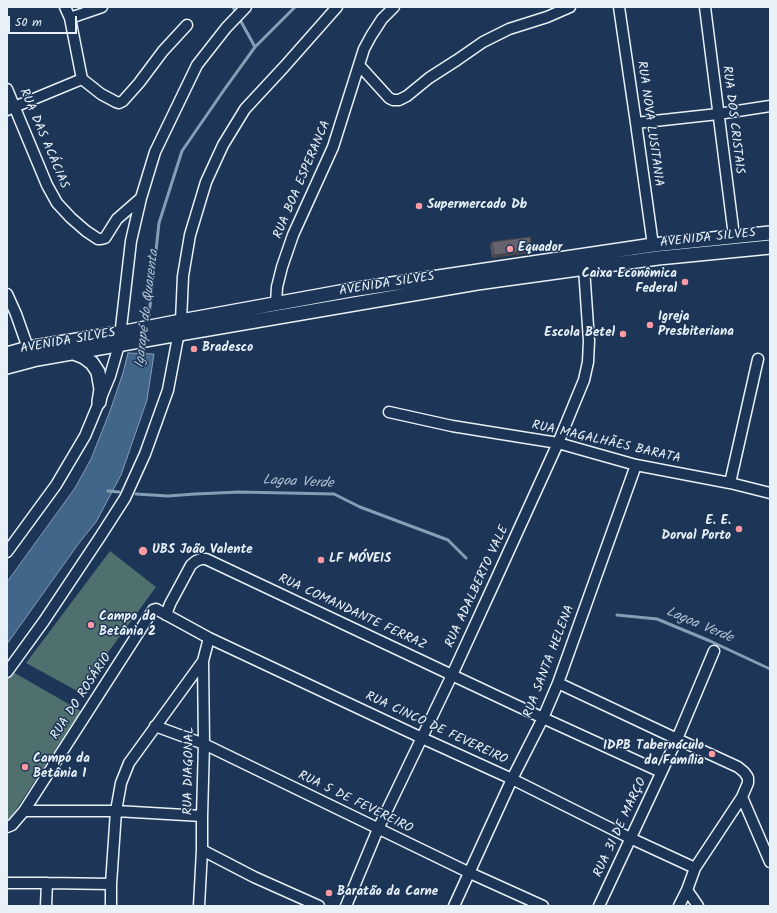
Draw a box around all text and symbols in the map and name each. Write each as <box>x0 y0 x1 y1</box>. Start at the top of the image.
scale bar <box>10 8 79 34</box>
text: 50 m <box>15 13 42 32</box>
street label: RUA NOVA LUSITANIA <box>632 60 666 188</box>
street label: RUA DOS CRISTAIS <box>718 65 746 175</box>
street label: RUA DAS ACÁCIAS <box>15 87 71 191</box>
street label: RUA BOA ESPERANCA <box>271 118 335 242</box>
place label: Supermercado Db <box>427 198 527 214</box>
marker: Supermercado Db <box>414 201 424 211</box>
street label: AVENIDA SILVES <box>659 226 757 252</box>
place label: Equador <box>518 241 562 257</box>
marker: Equador <box>505 244 515 254</box>
water label: Igarapé do Quarenta <box>132 249 164 369</box>
place label: Caixa Econômica Federal <box>582 267 677 298</box>
street label: AVENIDA SILVES <box>338 270 436 300</box>
marker: Caixa Econômica Federal <box>680 277 690 287</box>
place label: Igreja Presbiteriana <box>658 310 734 341</box>
marker: Igreja Presbiteriana <box>645 320 655 330</box>
street label: AVENIDA SILVES <box>19 326 117 358</box>
place label: Escola Betel <box>544 326 615 342</box>
marker: Escola Betel <box>618 329 628 339</box>
place label: Bradesco <box>202 341 253 357</box>
marker: Bradesco <box>189 344 199 354</box>
street label: RUA MAGALHÃES BARATA <box>530 418 682 468</box>
water label: Lagoa Verde <box>262 473 334 493</box>
place label: E. E. Dorval Porto <box>662 514 731 545</box>
street label: RUA ADALBERTO VALE <box>443 523 513 651</box>
marker: E. E. Dorval Porto <box>734 524 744 534</box>
place label: UBS João Valente <box>152 543 253 559</box>
marker: UBS João Valente <box>137 545 149 557</box>
place label: LF MÓVEIS <box>329 552 391 568</box>
marker: LF MÓVEIS <box>316 555 326 565</box>
street label: RUA COMANDANTE FERRAZ <box>275 572 429 654</box>
street label: RUA SANTA HELENA <box>521 603 579 721</box>
water label: Lagoa Verde <box>663 604 735 648</box>
place label: Campo da Betânia 2 <box>99 610 156 641</box>
marker: Campo da Betânia 2 <box>86 620 96 630</box>
street label: RUA DO ROSÁRIO <box>48 651 116 743</box>
street label: RUA CINCO DE FEVEREIRO <box>362 689 510 769</box>
street label: RUA DIAGONAL <box>181 727 199 815</box>
place label: IDPB Tabernáculo da Família <box>603 739 704 770</box>
marker: IDPB Tabernáculo da Família <box>707 749 717 759</box>
place label: Campo da Betânia 1 <box>33 752 90 783</box>
marker: Campo da Betânia 1 <box>20 762 30 772</box>
street label: RUA 5 DE FEVEREIRO <box>295 768 415 838</box>
street label: RUA 31 DE MARÇO <box>591 776 651 880</box>
place label: Baratão da Carne <box>337 885 438 901</box>
marker: Baratão da Carne <box>324 888 334 898</box>

